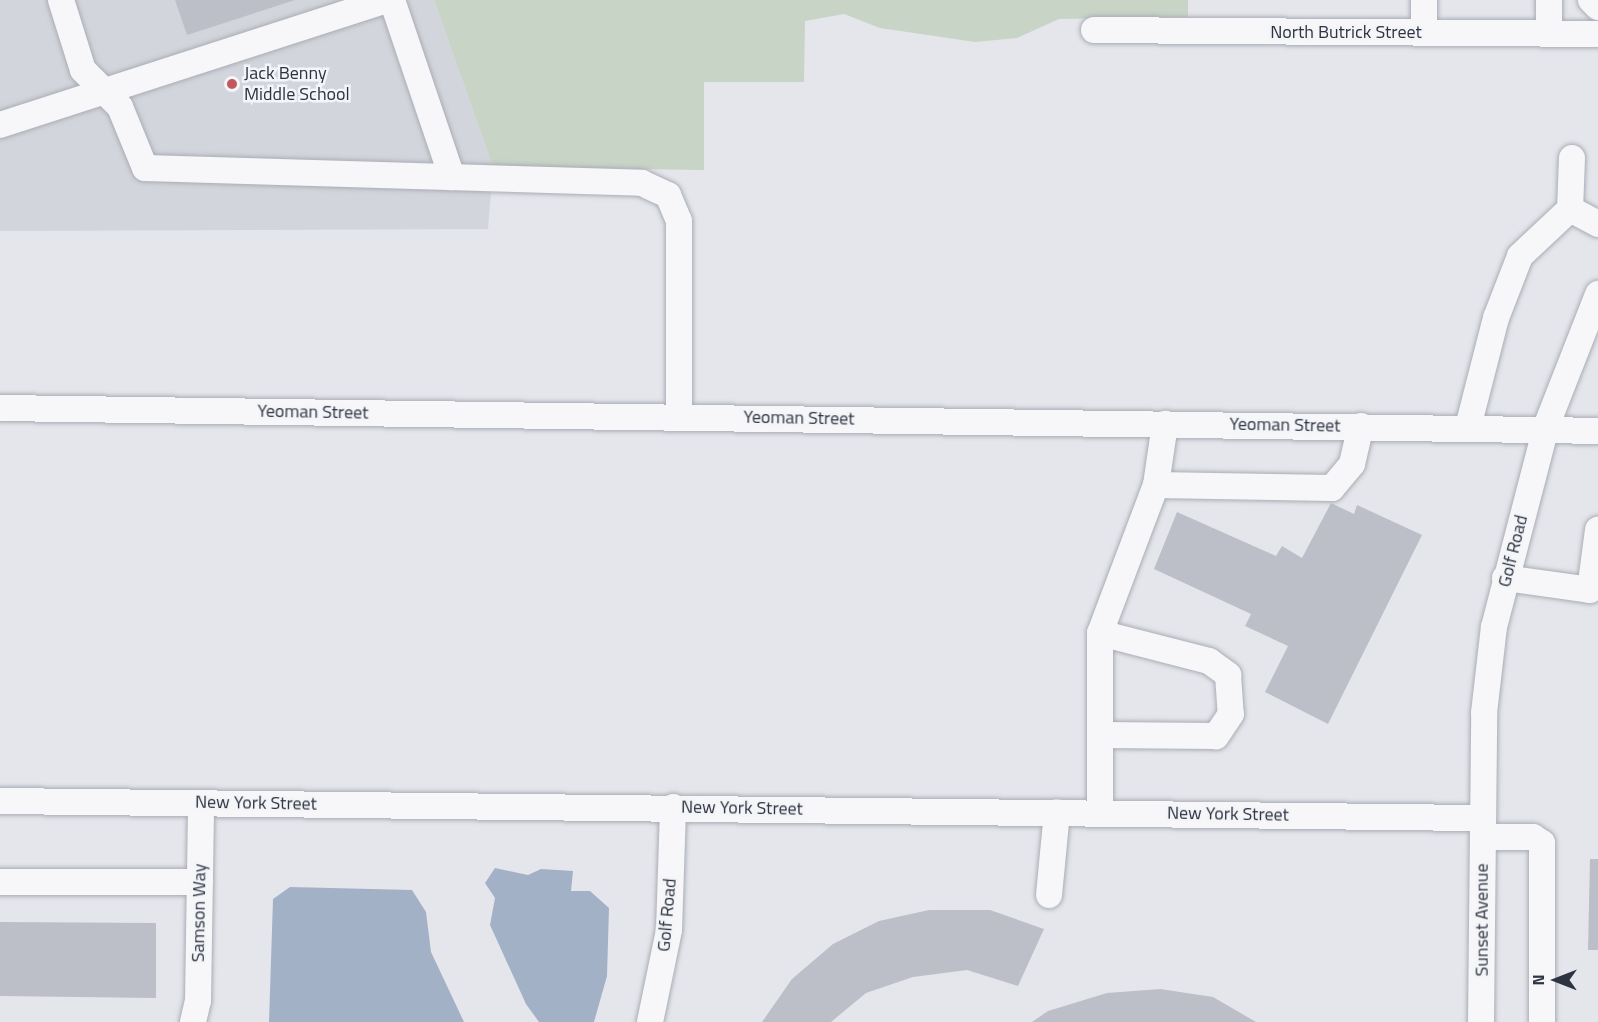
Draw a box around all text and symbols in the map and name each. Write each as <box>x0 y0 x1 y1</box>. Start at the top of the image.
street label: North Butrick Street <box>1270 21 1422 43</box>
place label: Jack Benny Middle School <box>244 63 350 106</box>
marker: Jack Benny Middle School <box>225 77 239 91</box>
street label: Yeoman Street <box>257 400 369 424</box>
street label: Yeoman Street <box>743 406 855 430</box>
street label: Yeoman Street <box>1229 413 1341 437</box>
street label: Golf Road <box>1494 513 1532 589</box>
street label: New York Street <box>195 791 317 815</box>
street label: New York Street <box>681 796 803 820</box>
street label: New York Street <box>1167 802 1289 826</box>
street label: Samson Way <box>187 864 211 962</box>
street label: Sunset Avenue <box>1471 864 1493 976</box>
street label: Golf Road <box>653 877 681 953</box>
north arrow <box>1526 950 1586 1010</box>
text: N <box>1526 974 1550 986</box>

